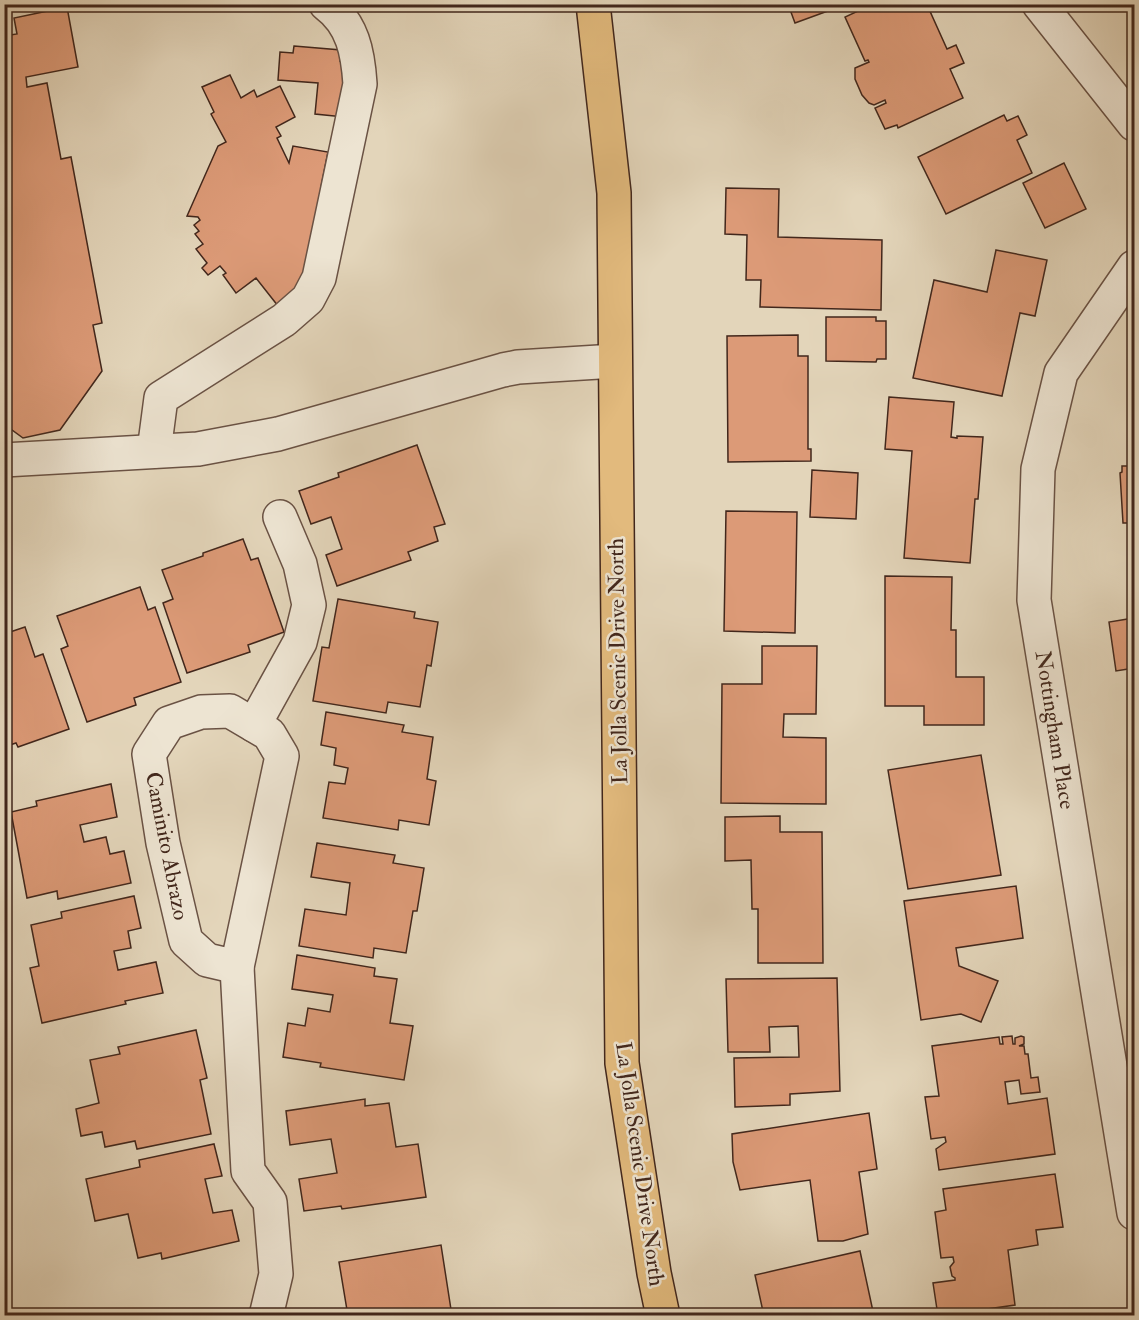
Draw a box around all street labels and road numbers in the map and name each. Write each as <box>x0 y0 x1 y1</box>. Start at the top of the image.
street label: La Jolla Scenic Drive North <box>602 537 634 784</box>
street label: Nottingham Place <box>1029 649 1081 811</box>
street label: Caminito Abrazo <box>139 769 195 923</box>
street label: La Jolla Scenic Drive North <box>609 1040 671 1288</box>

